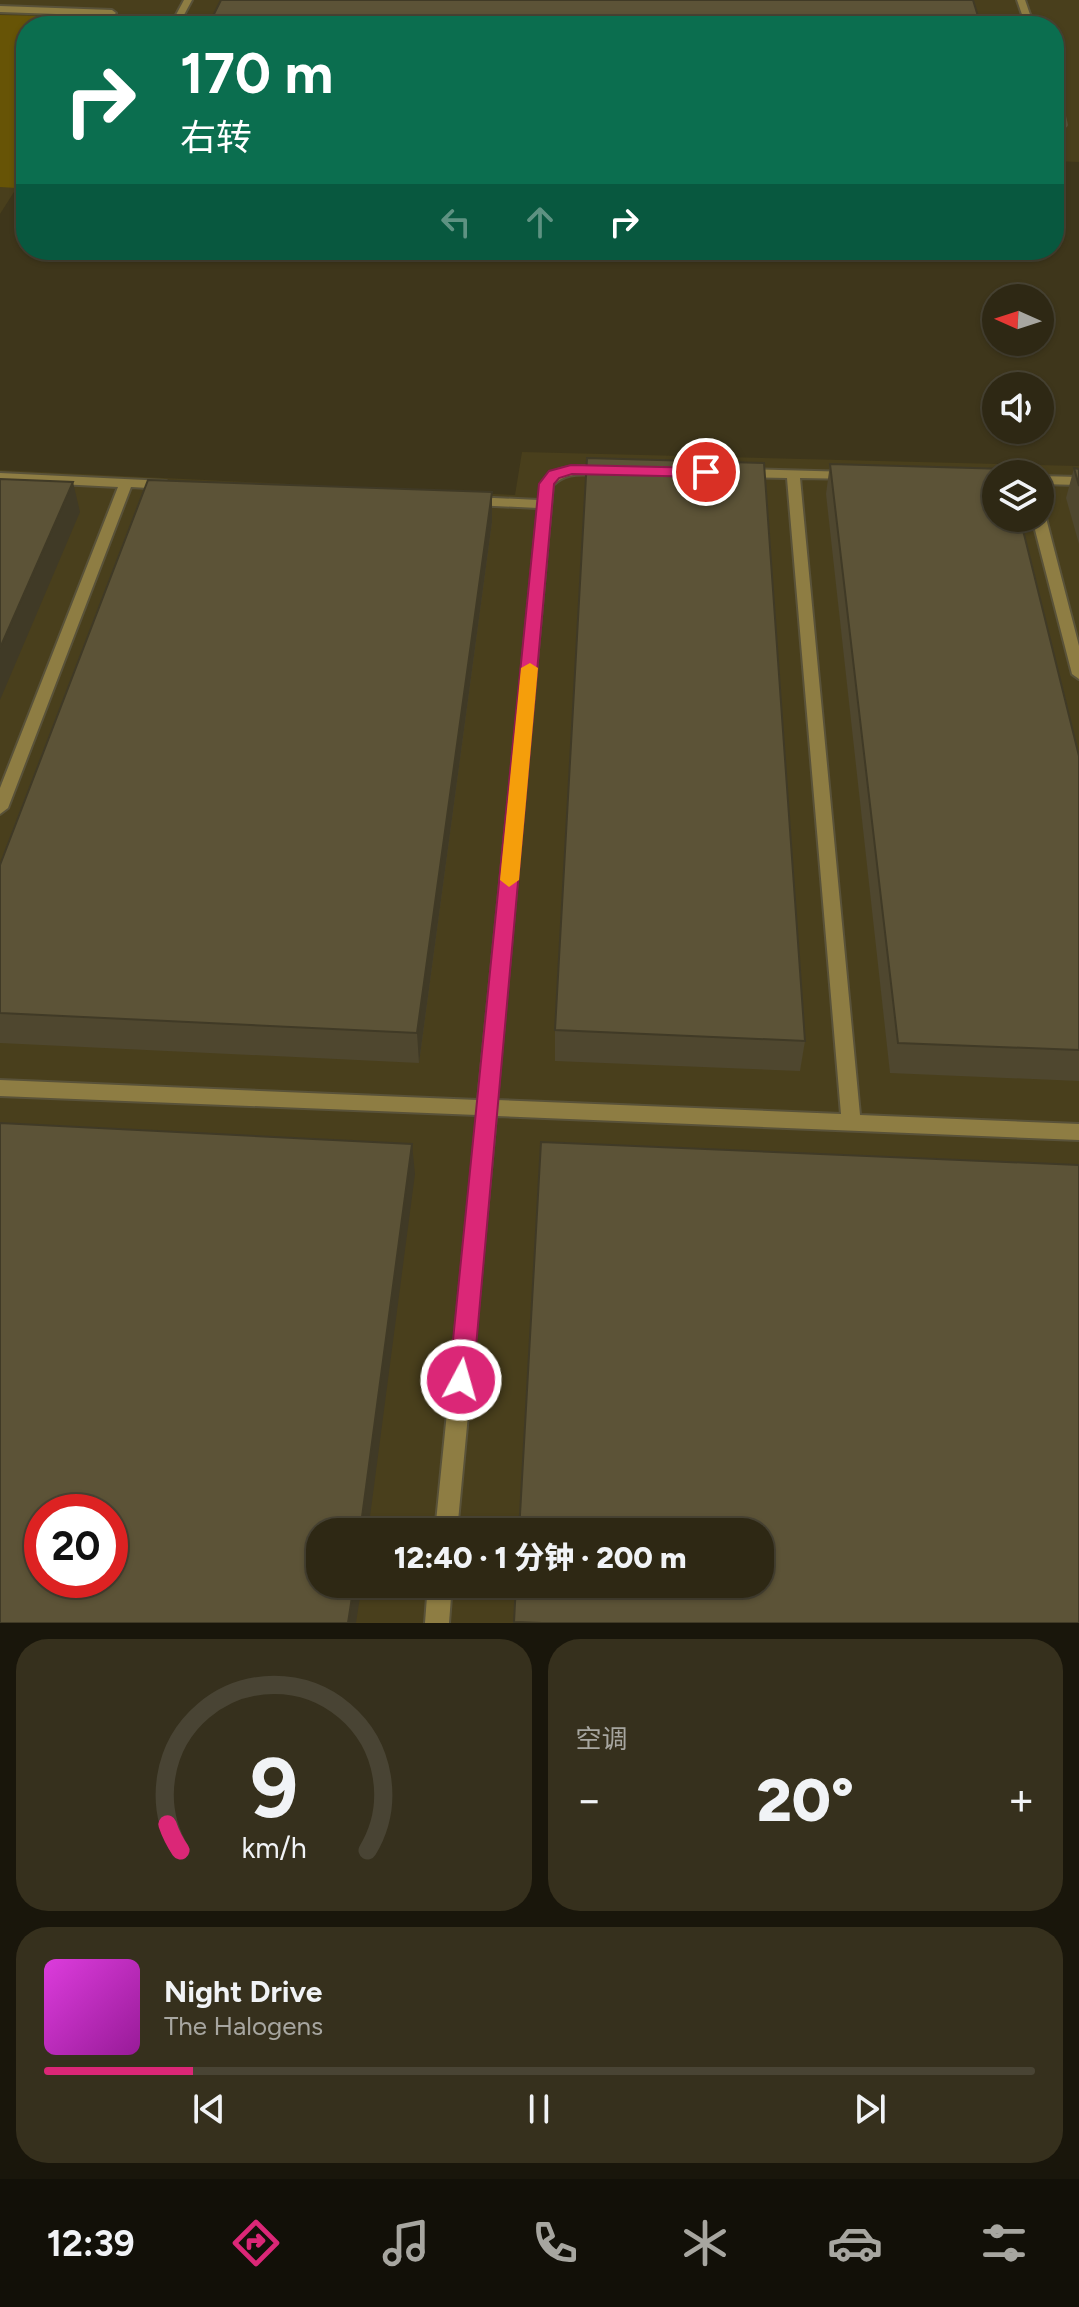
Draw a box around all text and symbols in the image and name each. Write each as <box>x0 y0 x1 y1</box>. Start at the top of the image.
text: 170 m <box>180 40 333 107</box>
icon: right <box>48 48 152 152</box>
text: 右转 <box>180 116 252 159</box>
icon: left <box>434 200 478 244</box>
icon: ahead <box>518 200 562 244</box>
icon: right <box>602 200 646 244</box>
north arrow <box>982 284 1054 356</box>
map controls <box>982 284 1054 532</box>
button: sound <box>982 372 1054 444</box>
pin <box>672 438 740 506</box>
icon: arrive <box>684 450 728 494</box>
button: layers <box>982 460 1054 532</box>
position arrow <box>419 1338 503 1422</box>
speed limit sign: 20 <box>24 1494 128 1598</box>
text: 12:40 · 1 分钟 · 200 m <box>394 1539 686 1576</box>
text: 空调 <box>576 1723 628 1755</box>
text: 9 <box>250 1738 298 1838</box>
text: 20° <box>757 1764 854 1836</box>
text: − <box>576 1773 603 1826</box>
text: + <box>1008 1773 1035 1826</box>
text: km/h <box>241 1831 306 1865</box>
text: Night Drive <box>164 1973 322 2010</box>
text: The Halogens <box>164 2010 323 2042</box>
icon: previous <box>187 2087 231 2131</box>
icon: pause <box>517 2087 561 2131</box>
icon: next <box>848 2087 892 2131</box>
icon: directions <box>228 2215 284 2271</box>
icon: music <box>378 2215 434 2271</box>
icon: phone <box>527 2215 583 2271</box>
icon: climate <box>677 2215 733 2271</box>
icon: car <box>827 2215 883 2271</box>
icon: filters <box>976 2215 1032 2271</box>
text: 12:39 <box>47 2222 135 2265</box>

